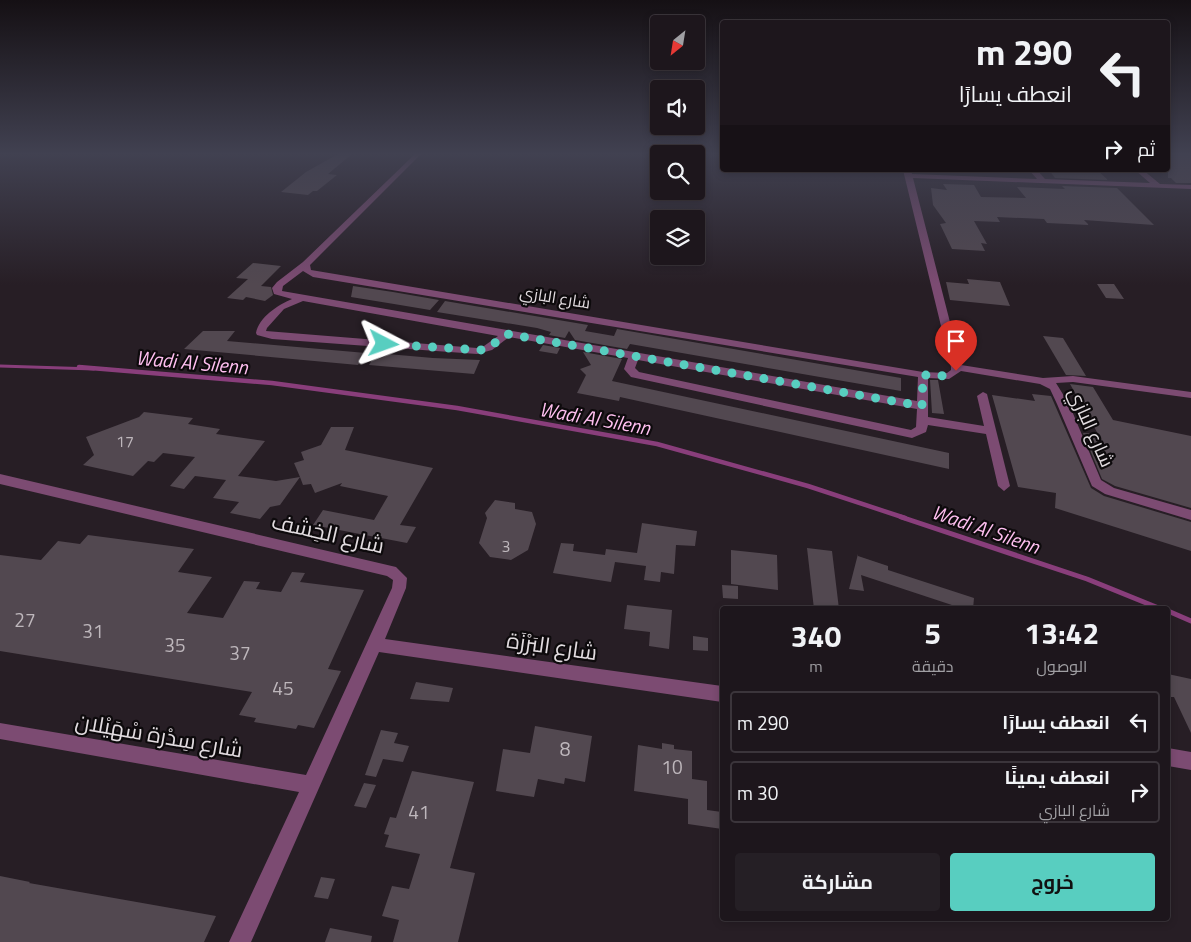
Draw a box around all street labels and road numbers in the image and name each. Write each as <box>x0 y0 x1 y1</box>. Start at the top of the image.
street label: شارع البازي <box>518 280 592 316</box>
street label: شارع البازي <box>1061 382 1122 472</box>
street label: شارع الخِشف <box>268 504 388 562</box>
street label: شارع البَرْزَة <box>505 623 599 669</box>
street label: شارع سِدْرة سْهَيْلان <box>73 704 245 766</box>

